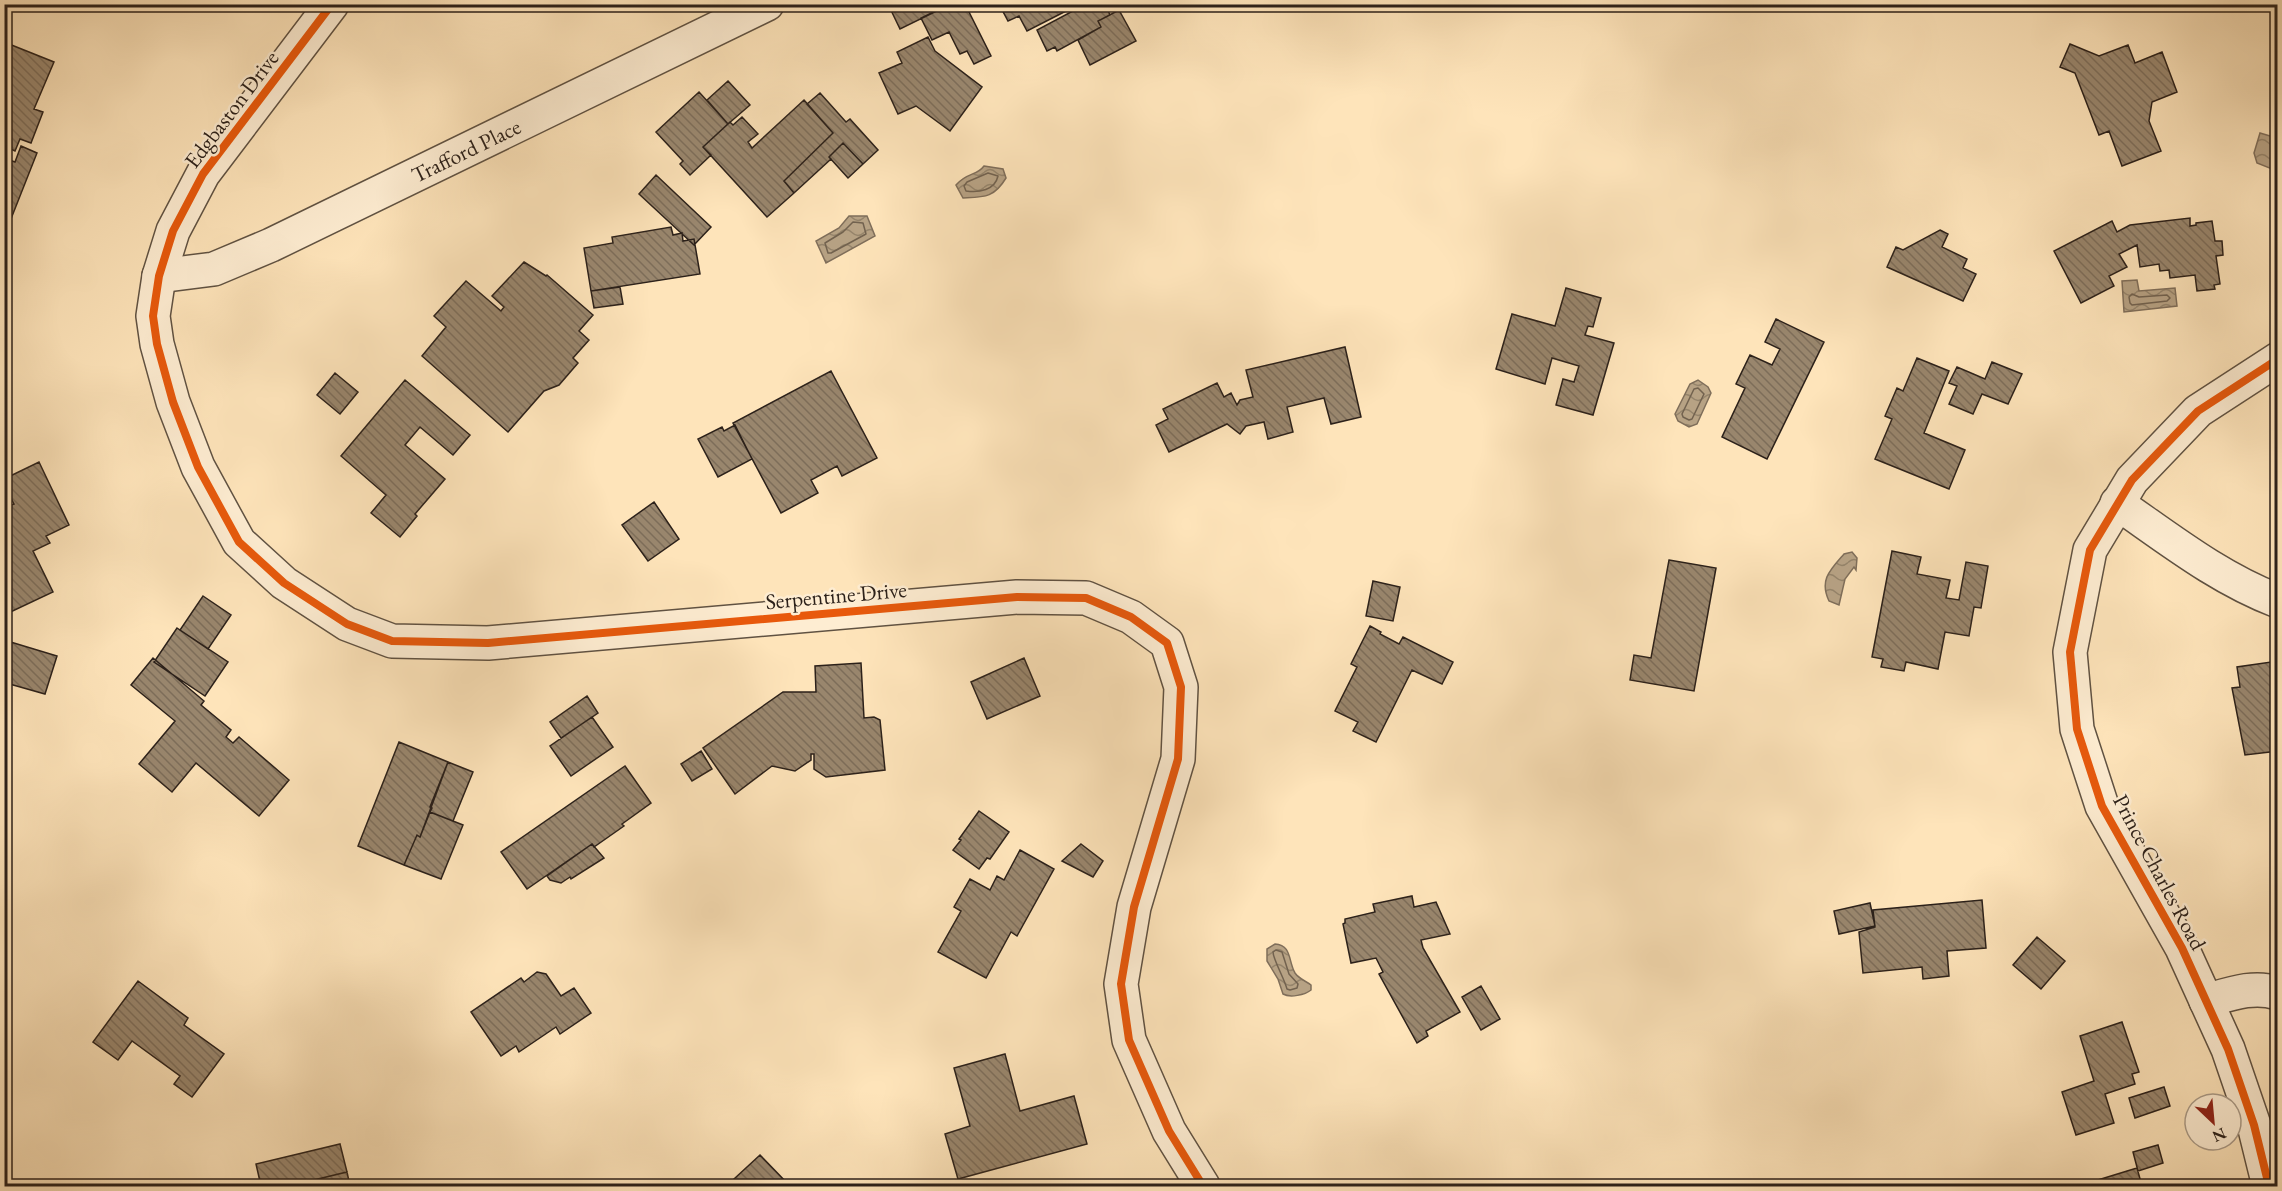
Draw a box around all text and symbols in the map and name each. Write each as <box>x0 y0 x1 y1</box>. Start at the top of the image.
street label: Edgbaston Drive <box>178 44 285 174</box>
street label: Trafford Place <box>407 112 526 190</box>
street label: Serpentine Drive <box>764 575 908 616</box>
street label: Prince Charles Road <box>2106 789 2213 956</box>
north arrow <box>2183 1092 2243 1152</box>
text: N <box>2209 1123 2230 1147</box>

